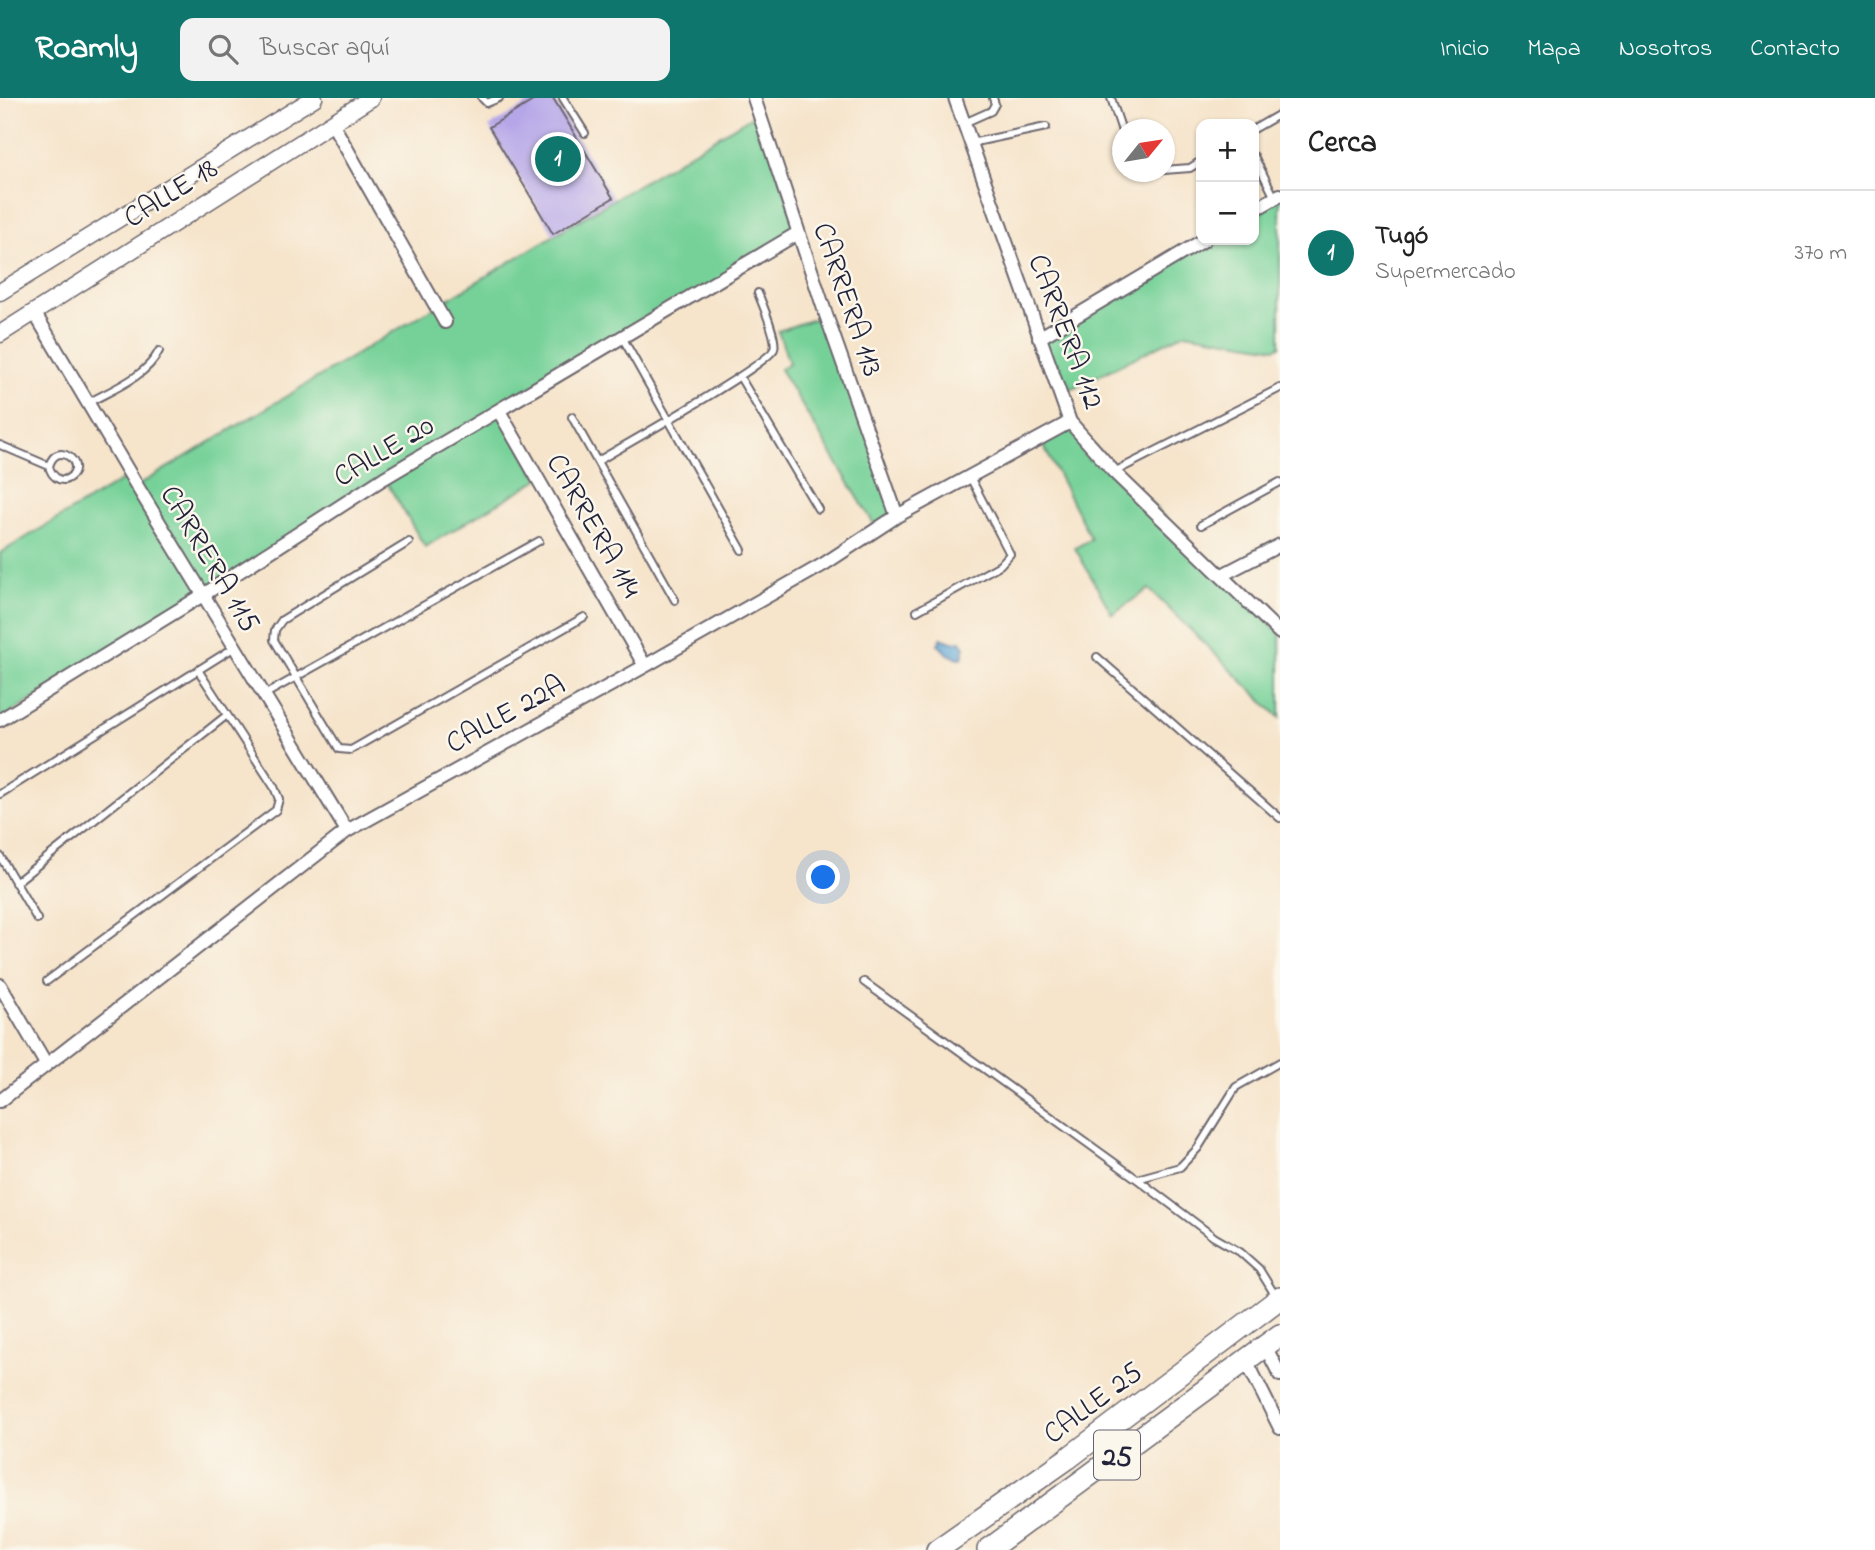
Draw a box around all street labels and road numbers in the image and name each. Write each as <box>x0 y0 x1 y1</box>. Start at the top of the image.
street label: CALLE 18 <box>116 148 227 241</box>
street label: CARRERA 113 <box>799 217 893 383</box>
street label: CARRERA 112 <box>1014 248 1114 416</box>
street label: CALLE 20 <box>326 405 443 500</box>
street label: CARRERA 114 <box>533 446 652 607</box>
street label: CARRERA 115 <box>147 477 270 642</box>
street label: CALLE 22A <box>438 665 574 767</box>
street label: CALLE 25 <box>1035 1352 1153 1457</box>
road number: 25 <box>1094 1430 1140 1480</box>

